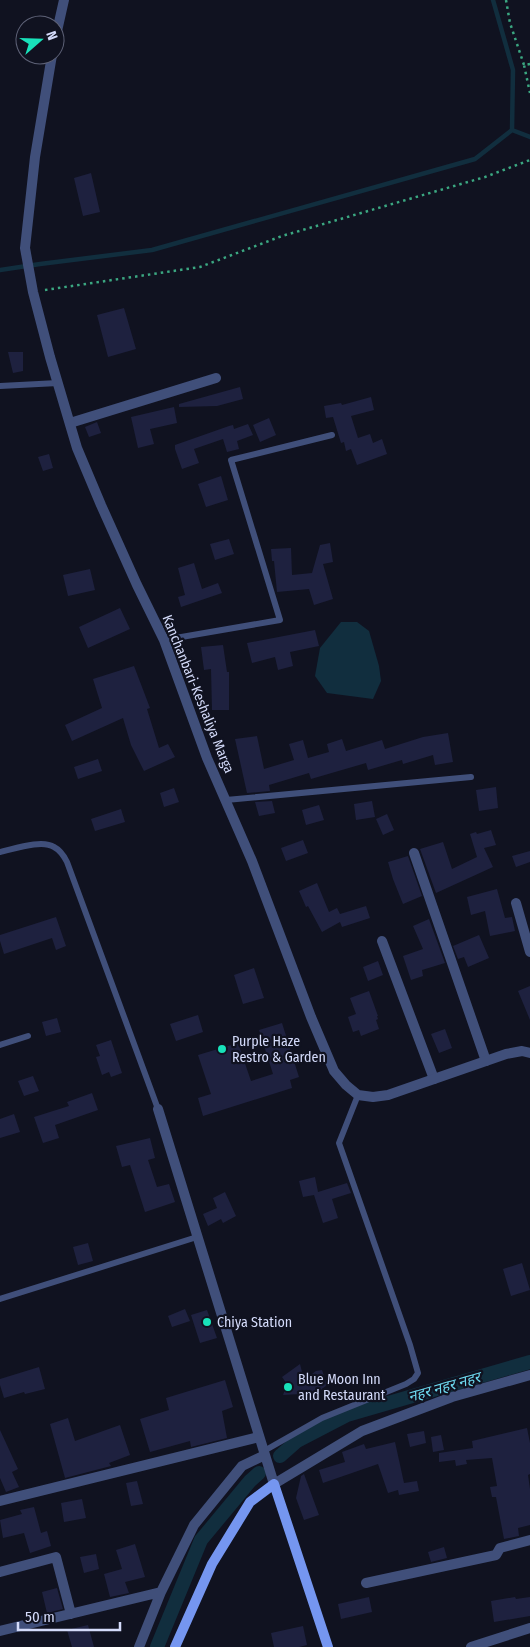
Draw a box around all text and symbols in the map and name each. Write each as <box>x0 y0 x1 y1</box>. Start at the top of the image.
north arrow <box>15 15 65 65</box>
text: N <box>42 29 61 43</box>
street label: Kanchanbari-Keshaliya Marga <box>158 612 238 776</box>
place label: Purple Haze Restro & Garden <box>232 1033 326 1066</box>
marker: Purple Haze Restro & Garden <box>216 1043 228 1055</box>
place label: Chiya Station <box>217 1314 292 1331</box>
marker: Chiya Station <box>201 1316 213 1328</box>
water label: नहर नहर नहर <box>406 1367 485 1406</box>
place label: Blue Moon Inn and Restaurant <box>298 1371 386 1404</box>
marker: Blue Moon Inn and Restaurant <box>282 1381 294 1393</box>
scale bar <box>18 1600 120 1632</box>
text: 50 m <box>25 1608 55 1626</box>

